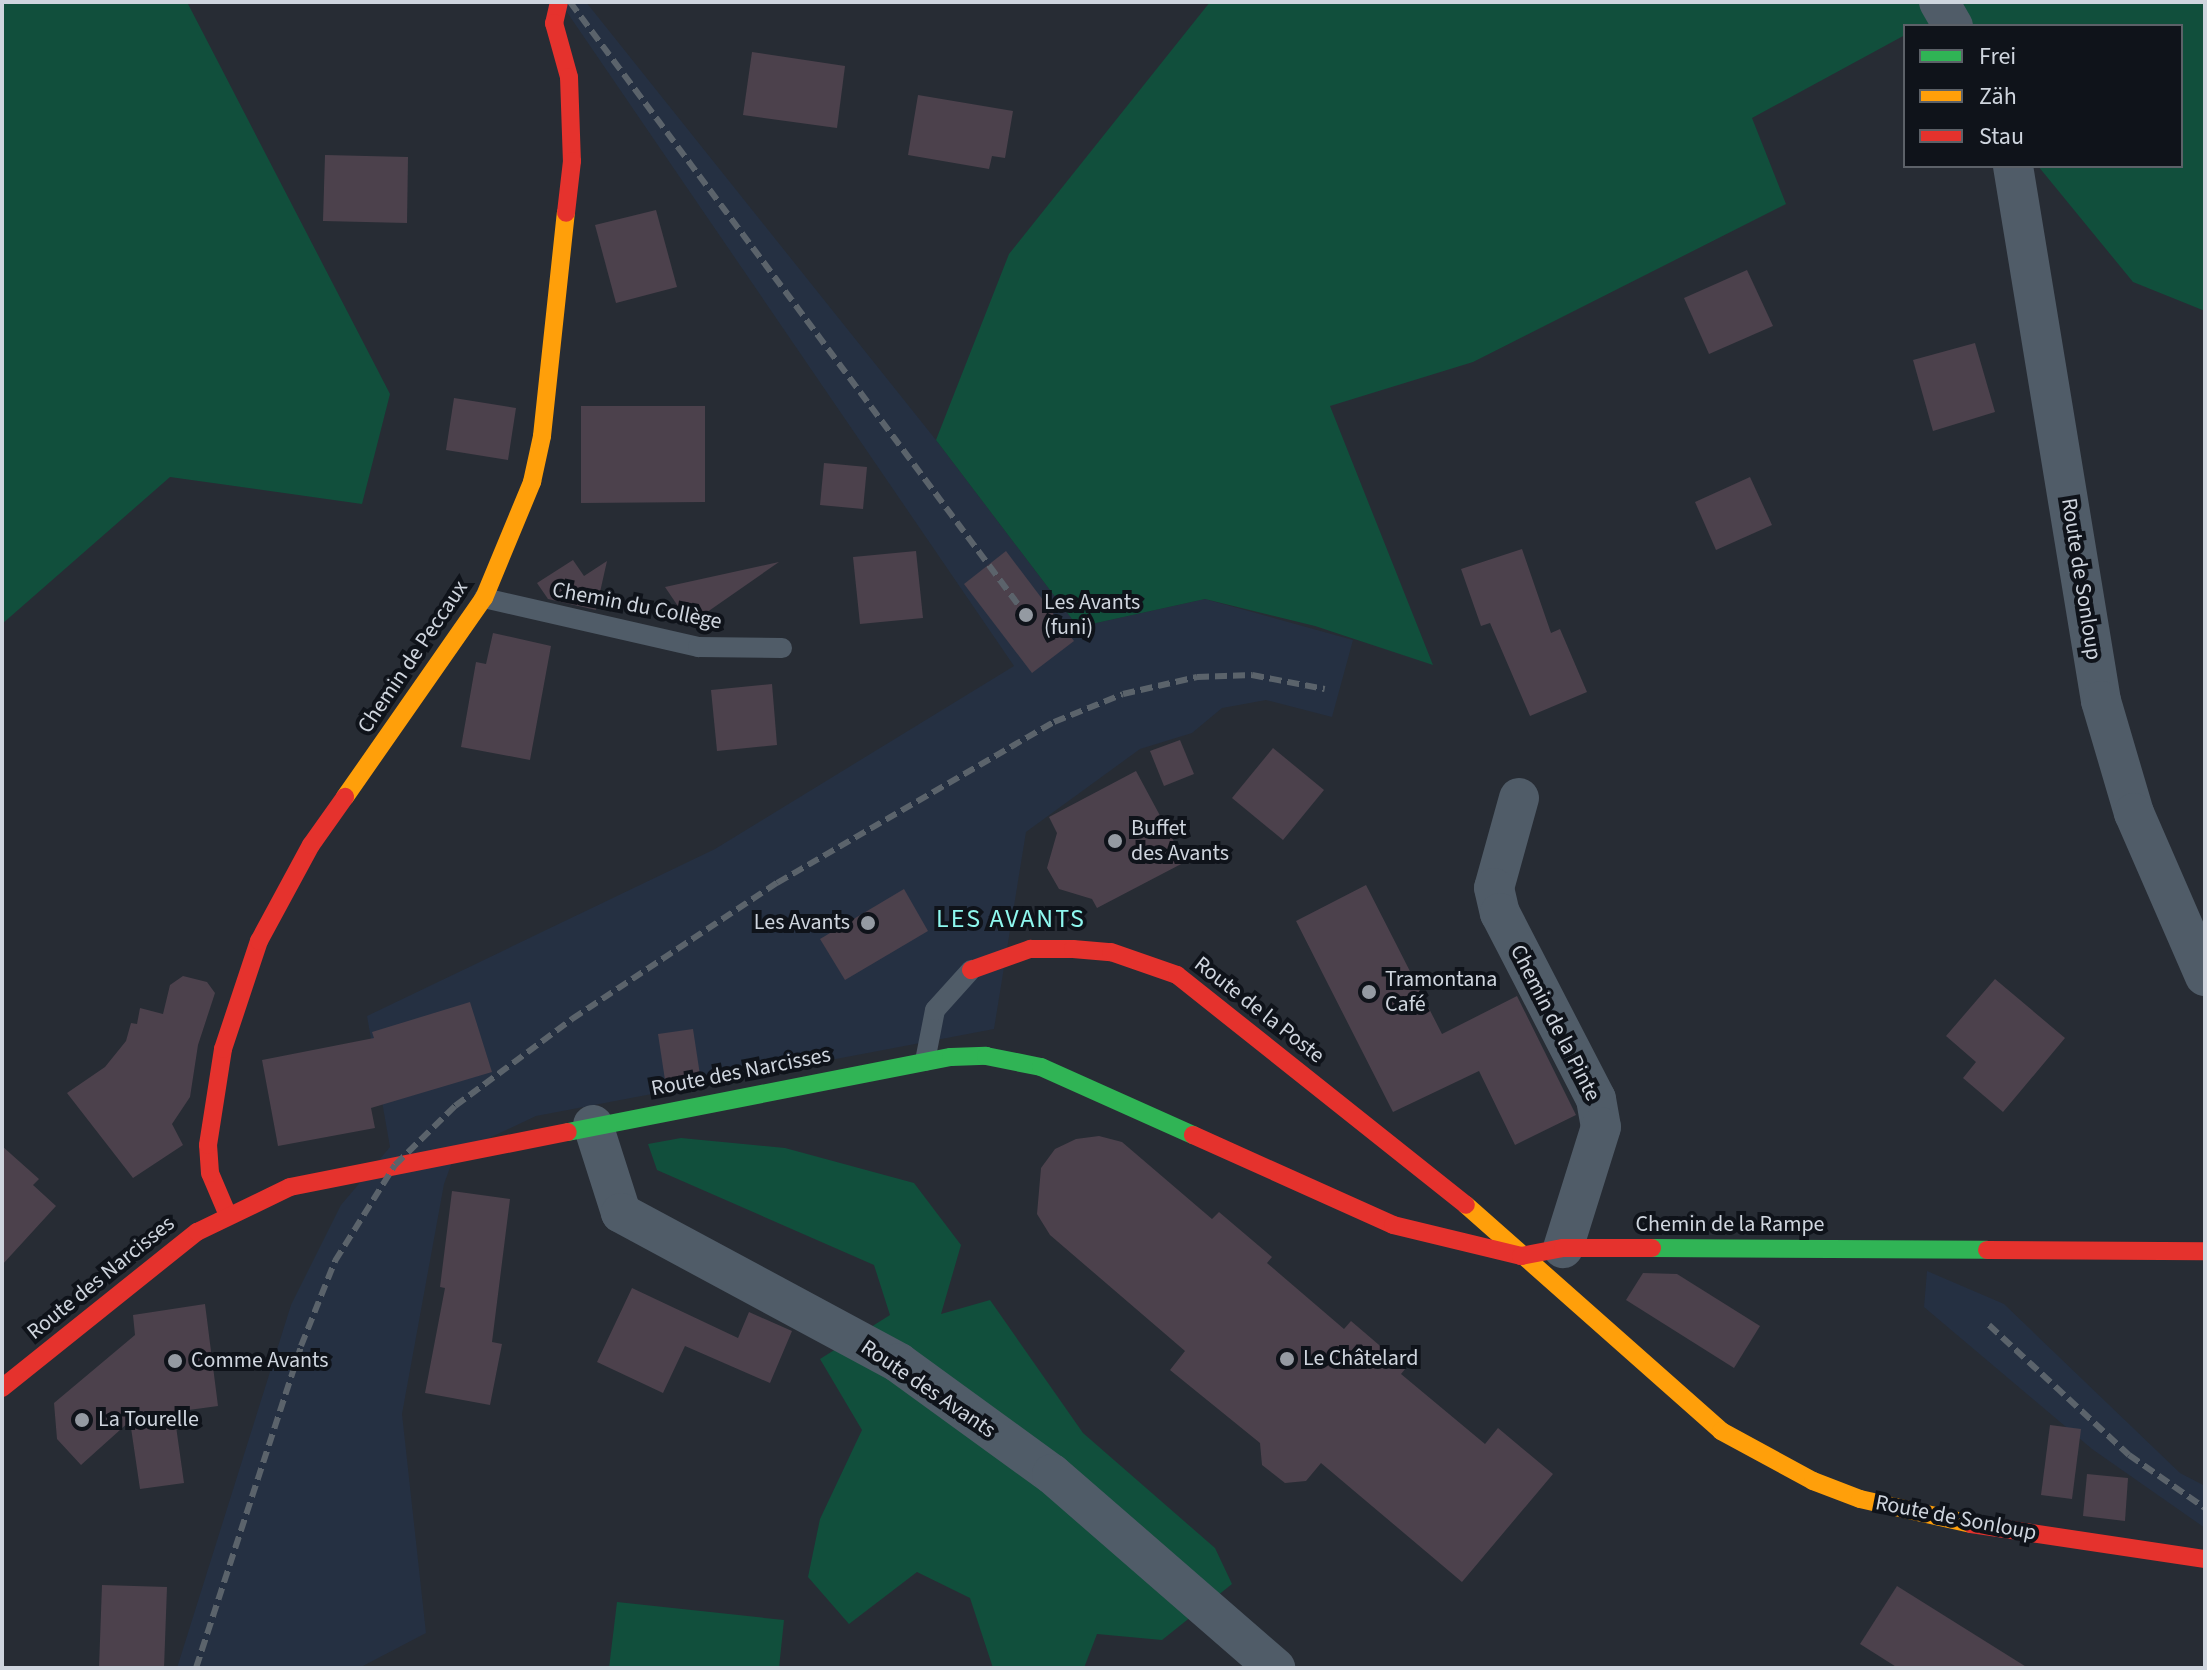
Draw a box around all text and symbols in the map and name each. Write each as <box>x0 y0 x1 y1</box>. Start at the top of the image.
legend <box>1903 24 2183 168</box>
text: Frei <box>1979 39 2016 74</box>
text: Zäh <box>1979 79 2017 114</box>
text: Stau <box>1979 119 2024 154</box>
street label: Route de Sonloup <box>2055 496 2107 662</box>
street label: Chemin de Peccaux <box>352 576 474 738</box>
street label: Chemin du Collège <box>550 577 724 635</box>
place label: Les Avants (funi) <box>1044 589 1140 640</box>
marker: Les Avants (funi) <box>1015 604 1037 626</box>
place label: Buffet des Avants <box>1131 815 1229 866</box>
marker: Buffet des Avants <box>1106 832 1124 850</box>
district label: LES AVANTS <box>936 903 1086 935</box>
place label: Les Avants <box>754 910 850 936</box>
marker: Les Avants <box>857 912 879 934</box>
street label: Chemin de la Pinte <box>1504 940 1606 1106</box>
street label: Route de la Poste <box>1189 951 1329 1069</box>
place label: Tramontana Café <box>1385 966 1497 1018</box>
marker: Tramontana Café <box>1360 983 1378 1001</box>
street label: Route des Narcisses <box>649 1042 833 1102</box>
street label: Route des Narcisses <box>22 1210 180 1346</box>
street label: Chemin de la Rampe <box>1635 1212 1825 1238</box>
street label: Route des Avants <box>856 1334 1000 1444</box>
place label: Le Châtelard <box>1303 1346 1418 1372</box>
place label: Comme Avants <box>191 1348 328 1374</box>
marker: Le Châtelard <box>1278 1350 1296 1368</box>
marker: Comme Avants <box>166 1352 184 1370</box>
place label: La Tourelle <box>98 1407 199 1433</box>
marker: La Tourelle <box>73 1411 91 1429</box>
street label: Route de Sonloup <box>1873 1489 2039 1547</box>

